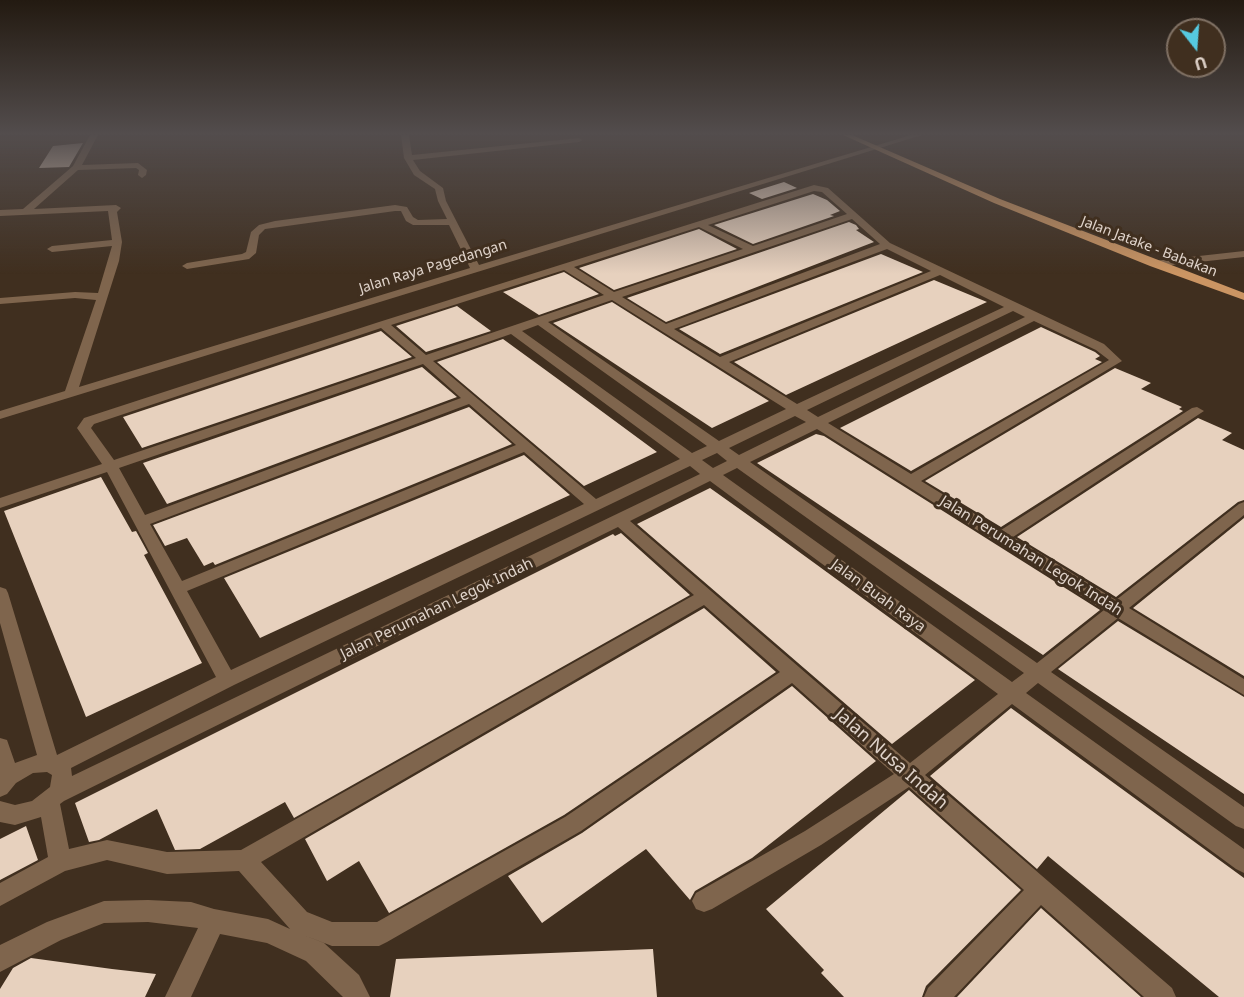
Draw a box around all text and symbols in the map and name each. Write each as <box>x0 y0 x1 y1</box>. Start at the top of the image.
north arrow <box>1166 18 1226 78</box>
text: U <box>1192 51 1210 76</box>
street label: Jalan Jatake - Babakan <box>1079 213 1219 281</box>
street label: Jalan Raya Pagedangan <box>357 236 509 298</box>
street label: Jalan Perumahan Legok Indah <box>936 492 1126 620</box>
street label: Jalan Perumahan Legok Indah <box>338 554 536 664</box>
street label: Jalan Buah Raya <box>827 556 929 636</box>
street label: Jalan Nusa Indah <box>830 704 952 814</box>

